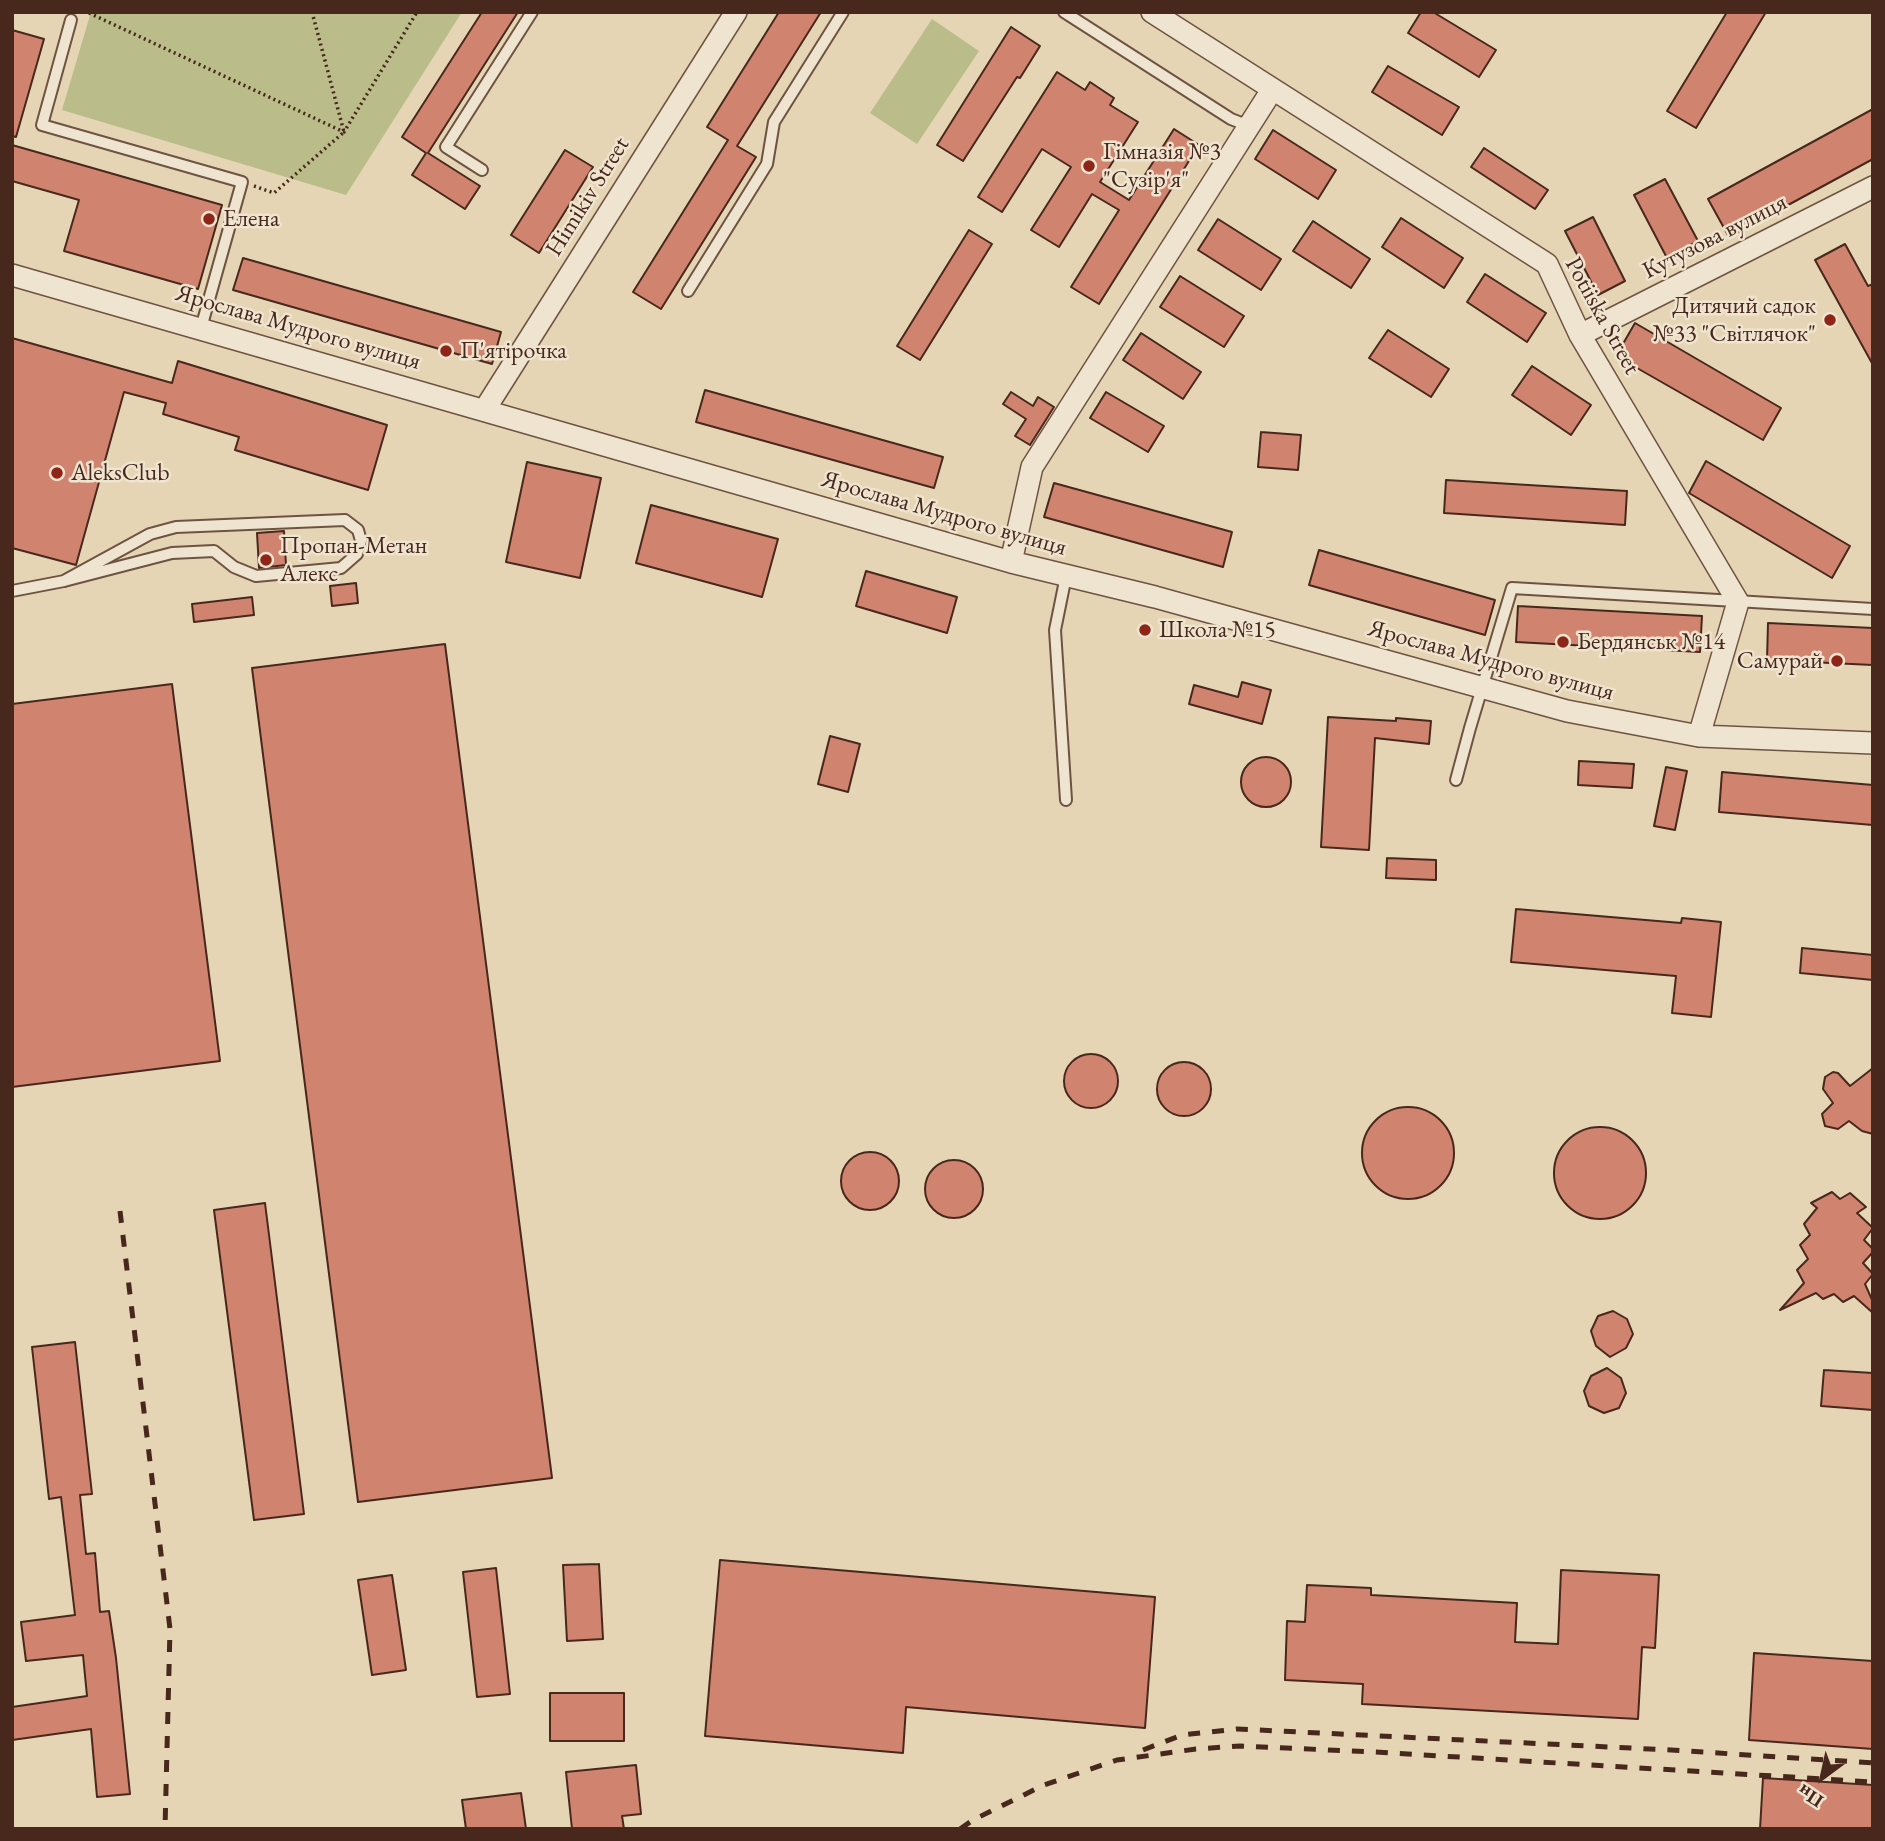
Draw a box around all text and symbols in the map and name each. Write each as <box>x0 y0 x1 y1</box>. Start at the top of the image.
street label: Himikiv Street <box>540 132 636 262</box>
place label: Гімназія №3 "Сузір'я" <box>1103 138 1221 194</box>
marker: Гімназія №3 "Сузір'я" <box>1081 158 1097 174</box>
street label: Кутузова вулиця <box>1638 188 1792 286</box>
place label: Елена <box>223 205 280 233</box>
marker: Елена <box>201 211 217 227</box>
street label: Potiiska Street <box>1558 252 1646 380</box>
street label: Ярослава Мудрого вулиця <box>172 279 424 377</box>
place label: Дитячий садок №33 "Світлячок" <box>1653 292 1816 348</box>
marker: Дитячий садок №33 "Світлячок" <box>1822 312 1838 328</box>
place label: П'ятірочка <box>460 337 567 365</box>
marker: П'ятірочка <box>438 343 454 359</box>
place label: AleksClub <box>71 459 170 487</box>
marker: AleksClub <box>49 465 65 481</box>
street label: Ярослава Мудрого вулиця <box>818 465 1070 563</box>
place label: Пропан-Метан Алекс <box>280 532 427 588</box>
marker: Пропан-Метан Алекс <box>258 552 274 568</box>
street label: Ярослава Мудрого вулиця <box>1365 614 1617 708</box>
place label: Школа №15 <box>1159 616 1276 644</box>
marker: Школа №15 <box>1137 622 1153 638</box>
place label: Бердянськ №14 <box>1577 628 1725 656</box>
marker: Бердянськ №14 <box>1555 634 1571 650</box>
place label: Самурай <box>1737 647 1823 675</box>
marker: Самурай <box>1829 653 1845 669</box>
north arrow <box>1787 1743 1857 1813</box>
text: Пн <box>1793 1778 1828 1814</box>

